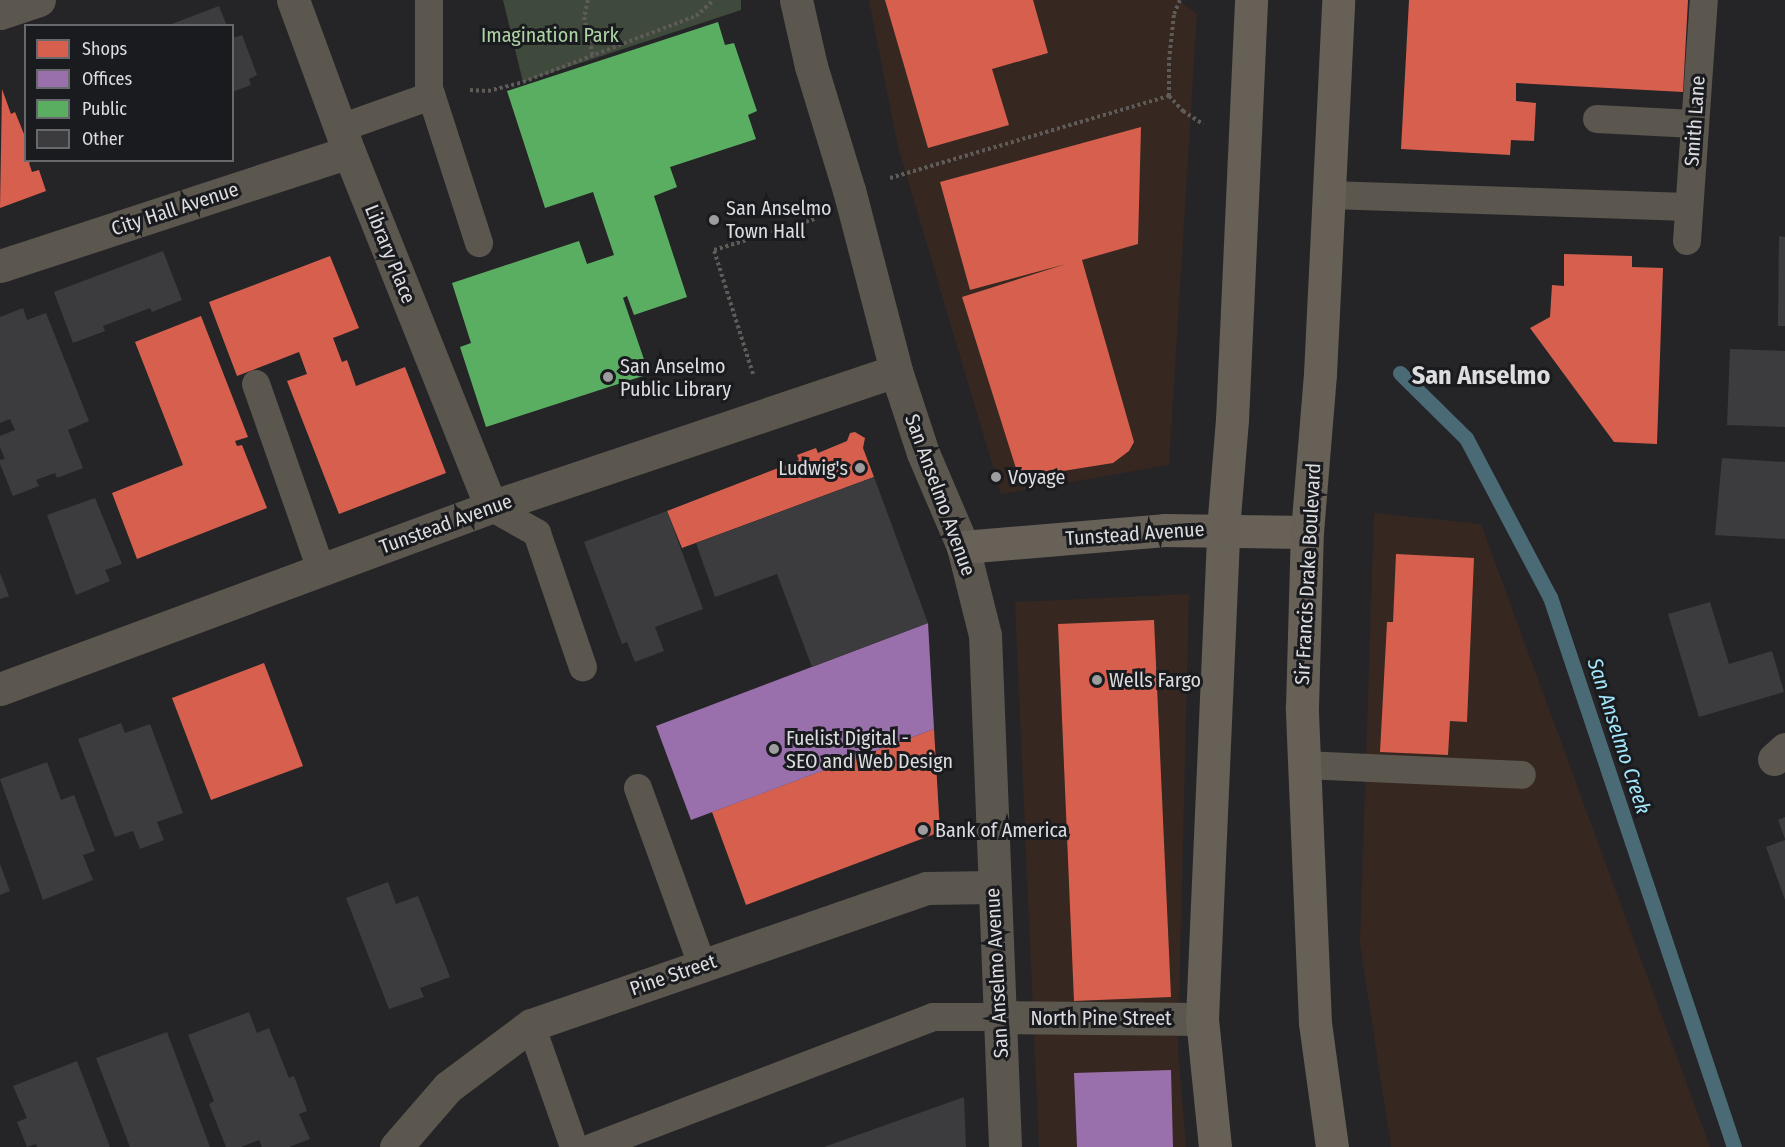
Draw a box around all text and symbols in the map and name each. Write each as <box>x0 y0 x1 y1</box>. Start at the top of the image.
park label: Imagination Park <box>481 23 619 47</box>
legend <box>24 24 234 162</box>
text: Shops <box>82 38 127 60</box>
text: Offices <box>82 68 132 90</box>
street label: Smith Lane <box>1680 75 1710 167</box>
text: Public <box>82 98 127 120</box>
text: Other <box>82 128 124 150</box>
street label: City Hall Avenue <box>108 177 242 241</box>
place label: San Anselmo Town Hall <box>726 196 832 243</box>
street label: Library Place <box>359 201 421 307</box>
marker: San Anselmo Town Hall <box>707 213 721 227</box>
place label: San Anselmo Public Library <box>620 354 731 401</box>
district label: San Anselmo <box>1412 360 1550 392</box>
marker: San Anselmo Public Library <box>601 370 615 384</box>
street label: San Anselmo Avenue <box>900 411 980 579</box>
place label: Ludwig's <box>778 456 848 480</box>
marker: Ludwig's <box>853 461 867 475</box>
street label: Sir Francis Drake Boulevard <box>1290 462 1326 686</box>
place label: Voyage <box>1008 465 1065 489</box>
marker: Voyage <box>989 470 1003 484</box>
street label: Tunstead Avenue <box>376 489 516 559</box>
street label: Tunstead Avenue <box>1065 517 1205 551</box>
water label: San Anselmo Creek <box>1582 655 1656 817</box>
place label: Wells Fargo <box>1109 668 1201 692</box>
marker: Wells Fargo <box>1090 673 1104 687</box>
place label: Fuelist Digital - SEO and Web Design <box>786 726 953 773</box>
marker: Fuelist Digital - SEO and Web Design <box>767 742 781 756</box>
place label: Bank of America <box>935 818 1068 842</box>
marker: Bank of America <box>916 823 930 837</box>
street label: San Anselmo Avenue <box>981 887 1013 1059</box>
street label: Pine Street <box>627 949 719 1001</box>
street label: North Pine Street <box>1030 1006 1172 1030</box>

